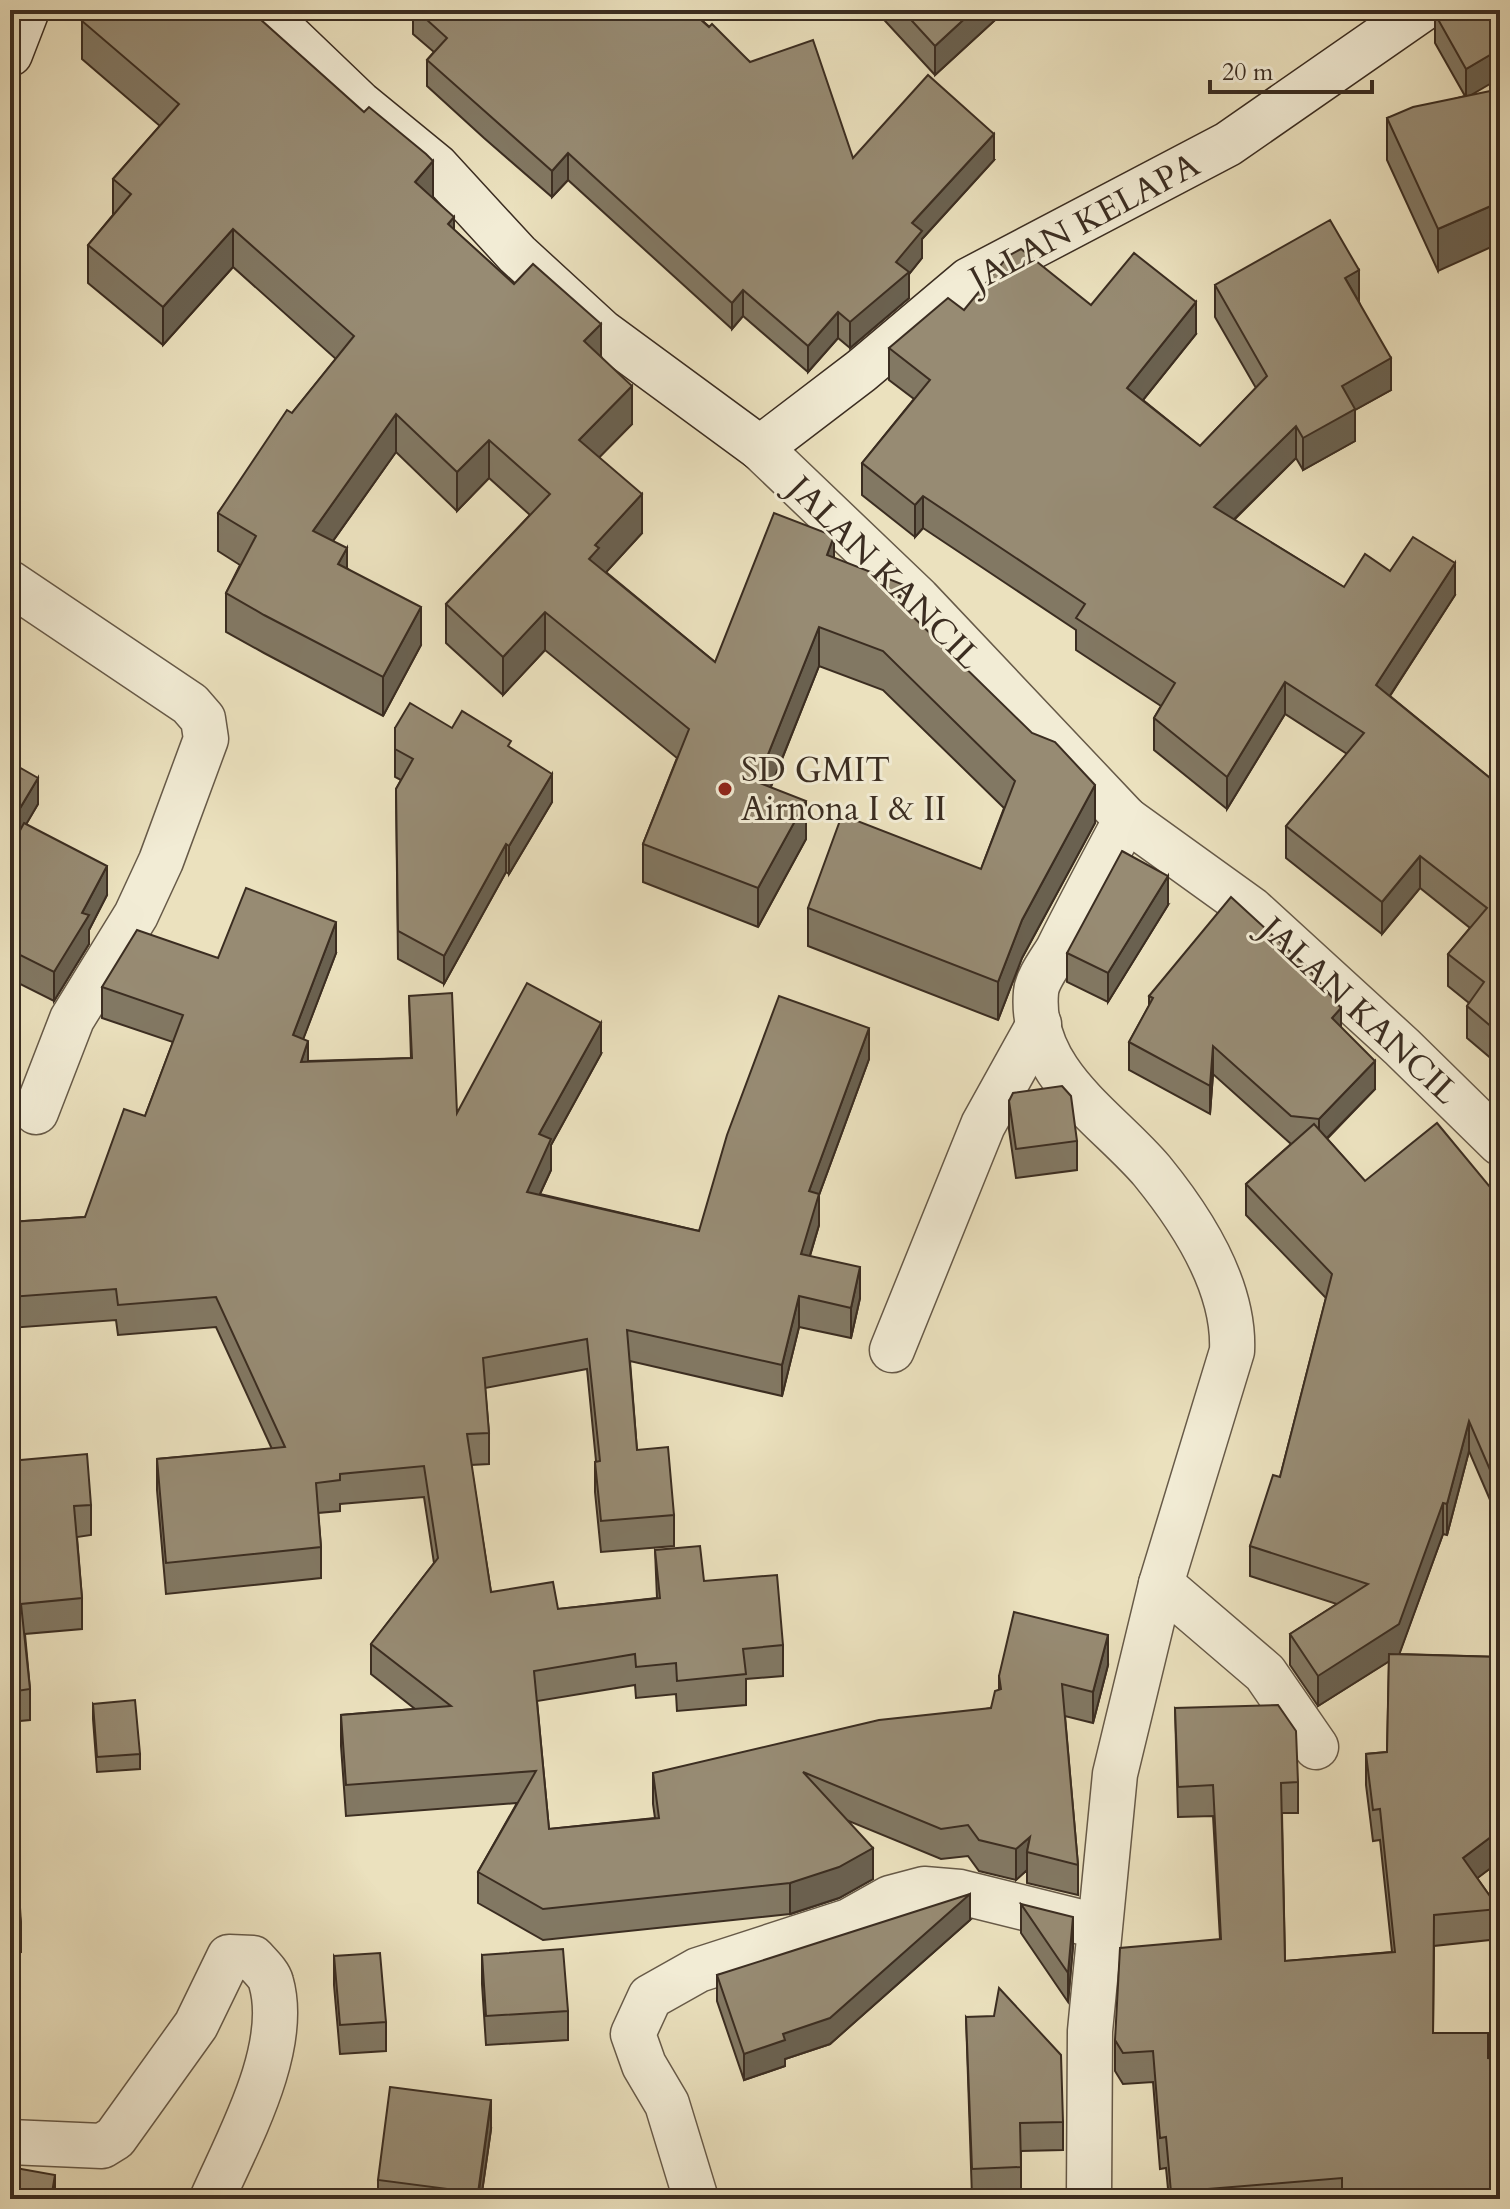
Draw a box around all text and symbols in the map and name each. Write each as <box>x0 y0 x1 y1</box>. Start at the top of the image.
scale bar <box>1210 44 1372 94</box>
text: 20 m <box>1222 56 1274 89</box>
street label: JALAN KELAPA <box>957 142 1208 304</box>
street label: JALAN KANCIL <box>774 463 991 680</box>
place label: SD GMIT Airnona I & II <box>741 747 946 832</box>
marker: SD GMIT Airnona I & II <box>716 780 734 798</box>
street label: JALAN KANCIL <box>1247 903 1469 1115</box>

